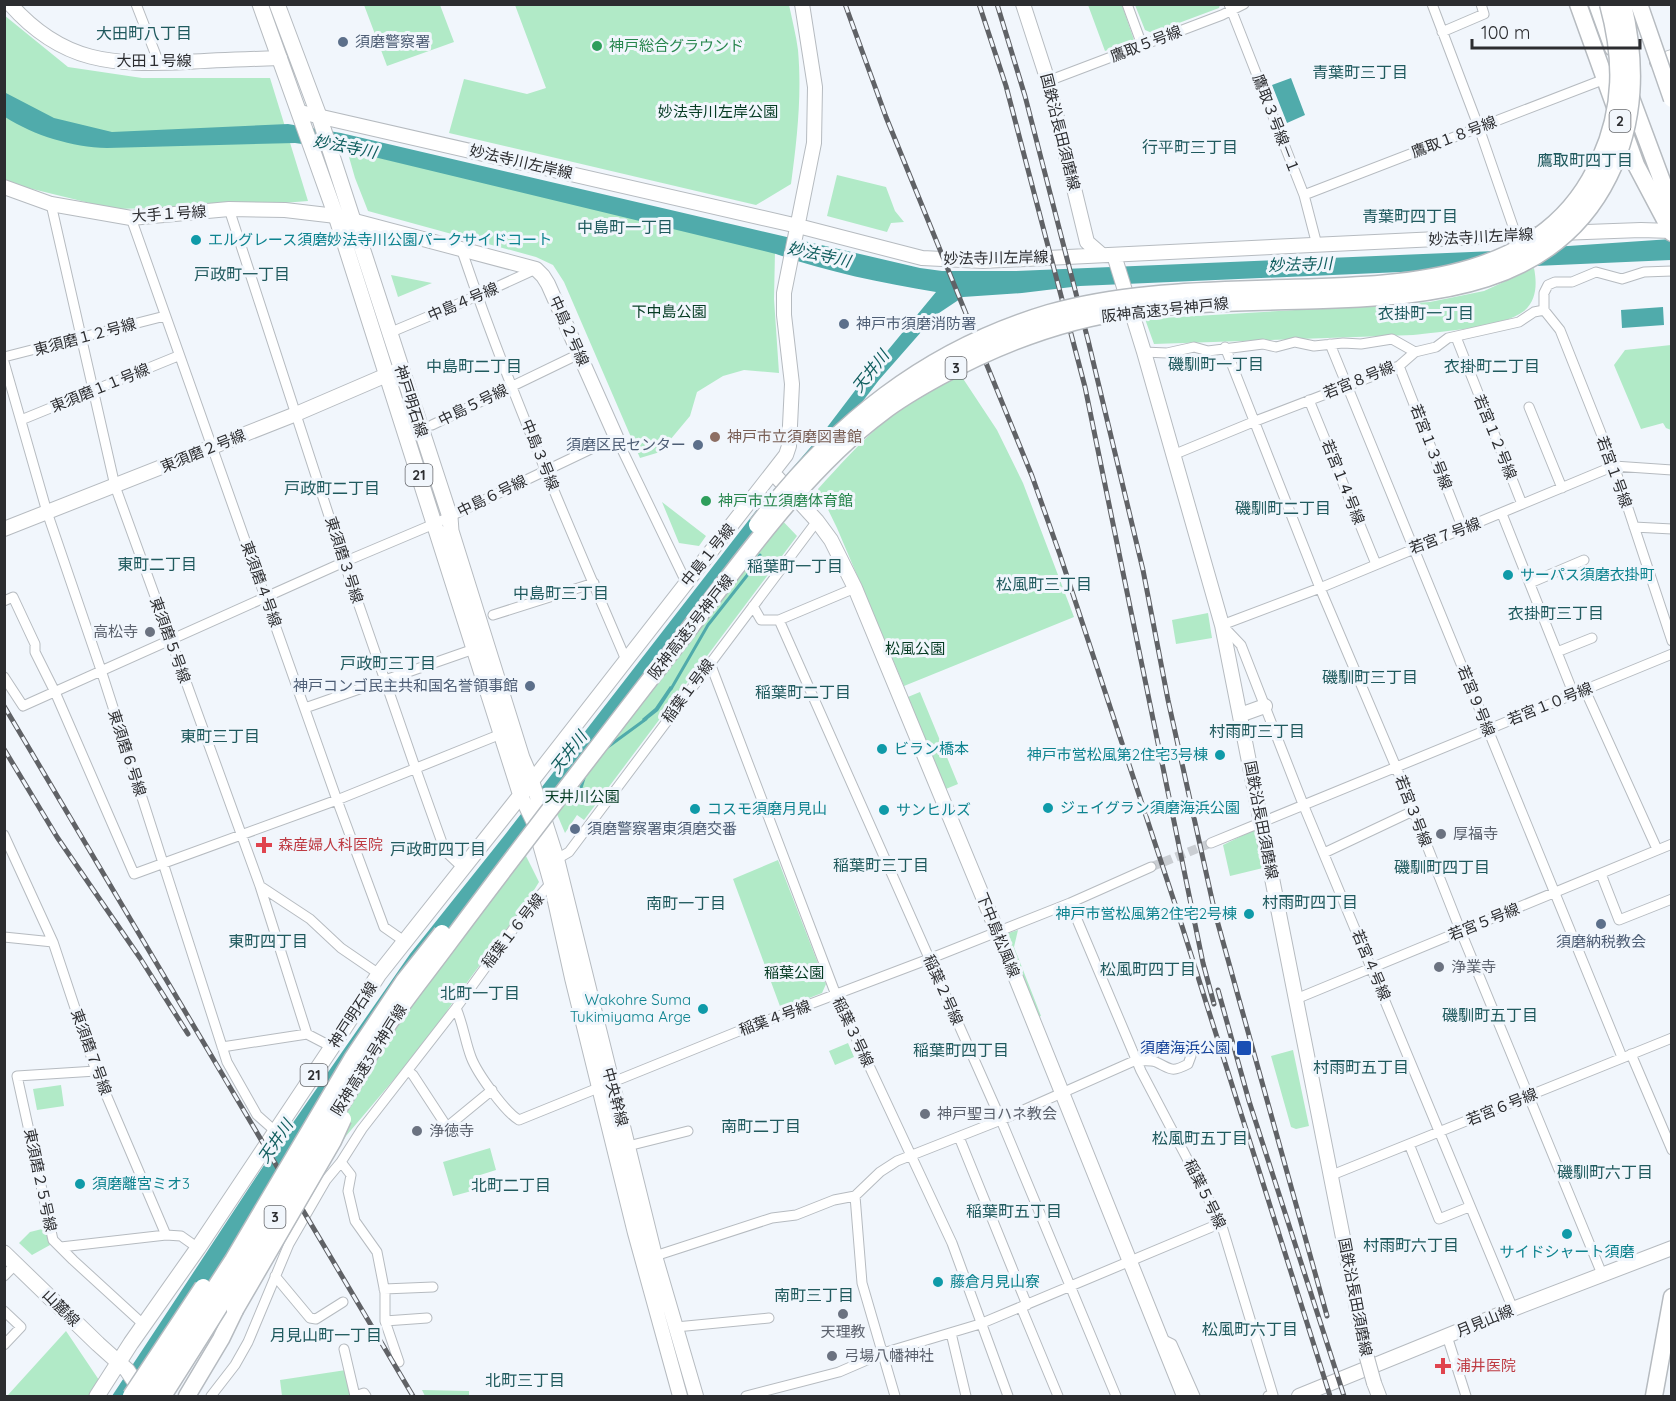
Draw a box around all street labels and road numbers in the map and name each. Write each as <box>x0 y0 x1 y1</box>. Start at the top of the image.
street label: 鷹取５号線 <box>1107 21 1184 66</box>
street label: 大田１号線 <box>116 51 192 70</box>
street label: 国鉄沿長田須磨線 <box>1037 71 1084 192</box>
street label: 鷹取３号線－１ <box>1249 71 1304 176</box>
road number: 2 <box>1610 110 1630 132</box>
street label: 鷹取１８号線 <box>1408 112 1499 162</box>
street label: 妙法寺川左岸線 <box>468 140 574 183</box>
street label: 大手１号線 <box>131 201 207 226</box>
street label: 妙法寺川左岸線 <box>1428 224 1534 249</box>
street label: 妙法寺川左岸線 <box>943 247 1049 268</box>
street label: 中島４号線 <box>425 278 501 325</box>
street label: 中島２号線 <box>546 293 593 369</box>
street label: 阪神高速3号神戸線 <box>1100 293 1230 326</box>
street label: 東須磨１２号線 <box>32 314 138 359</box>
road number: 3 <box>946 357 966 379</box>
street label: 若宮８号線 <box>1320 357 1397 402</box>
street label: 東須磨１１号線 <box>48 359 152 416</box>
street label: 神戸明石線 <box>391 362 432 439</box>
street label: 中島５号線 <box>435 380 511 430</box>
street label: 若宮１２号線 <box>1470 392 1521 482</box>
street label: 若宮１３号線 <box>1406 401 1456 492</box>
street label: 中島３号線 <box>518 416 563 493</box>
street label: 東須磨２号線 <box>158 425 248 476</box>
street label: 若宮１号線 <box>1593 433 1636 510</box>
street label: 若宮１４号線 <box>1318 437 1369 527</box>
road number: 21 <box>406 464 432 486</box>
street label: 中島６号線 <box>454 471 530 521</box>
street label: 若宮７号線 <box>1406 513 1483 558</box>
street label: 東須磨３号線 <box>322 514 367 606</box>
street label: 中島１号線 <box>677 520 739 590</box>
street label: 東須磨４号線 <box>237 538 286 629</box>
street label: 阪神高速3号神戸線 <box>644 570 737 683</box>
street label: 東須磨５号線 <box>146 594 195 685</box>
street label: 稲葉１号線 <box>657 655 718 726</box>
street label: 若宮９号線 <box>1454 662 1499 739</box>
street label: 若宮１０号線 <box>1505 678 1595 729</box>
street label: 東須磨６号線 <box>105 707 150 799</box>
street label: 国鉄沿長田須磨線 <box>1241 759 1282 881</box>
street label: 若宮３号線 <box>1391 772 1436 849</box>
street label: 稲葉１６号線 <box>477 889 548 972</box>
street label: 下中島松風線 <box>973 890 1024 980</box>
street label: 若宮５号線 <box>1445 899 1522 944</box>
street label: 若宮４号線 <box>1348 927 1395 1003</box>
street label: 稲葉２号線 <box>920 952 967 1028</box>
street label: 神戸明石線 <box>324 978 381 1051</box>
street label: 稲葉３号線 <box>829 994 878 1070</box>
street label: 稲葉４号線 <box>736 996 813 1039</box>
street label: 阪神高速3号神戸線 <box>327 1000 411 1119</box>
street label: 東須磨７号線 <box>67 1006 116 1097</box>
road number: 21 <box>300 1064 328 1086</box>
street label: 中央幹線 <box>599 1065 632 1128</box>
street label: 若宮６号線 <box>1463 1084 1540 1129</box>
street label: 東須磨２５号線 <box>20 1127 61 1233</box>
street label: 稲葉５号線 <box>1180 1156 1230 1232</box>
road number: 3 <box>264 1206 286 1228</box>
street label: 国鉄沿長田須磨線 <box>1335 1236 1376 1358</box>
street label: 山麓線 <box>39 1285 84 1330</box>
street label: 月見山線 <box>1453 1300 1516 1341</box>

